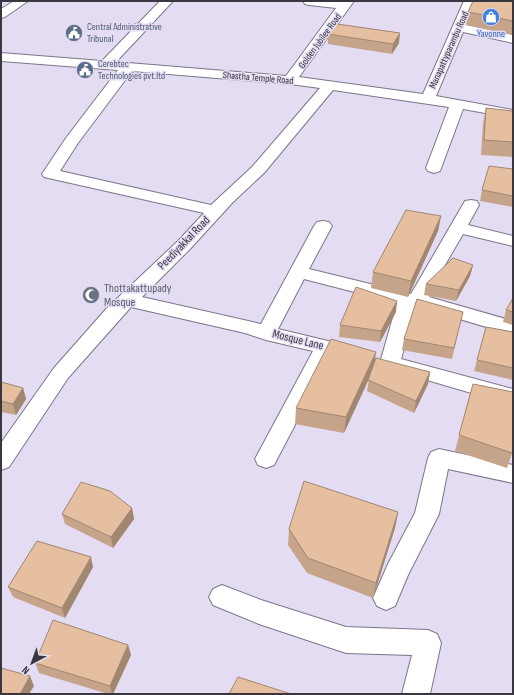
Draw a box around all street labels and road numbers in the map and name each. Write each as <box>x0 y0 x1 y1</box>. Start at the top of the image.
street label: Manapattyparambu Road <box>427 9 471 91</box>
street label: Golden Jubilee Road <box>296 11 344 71</box>
street label: Shastha Temple Road <box>222 69 294 87</box>
street label: Peediyakkal Road <box>155 213 213 273</box>
street label: Mosque Lane <box>271 326 325 354</box>

